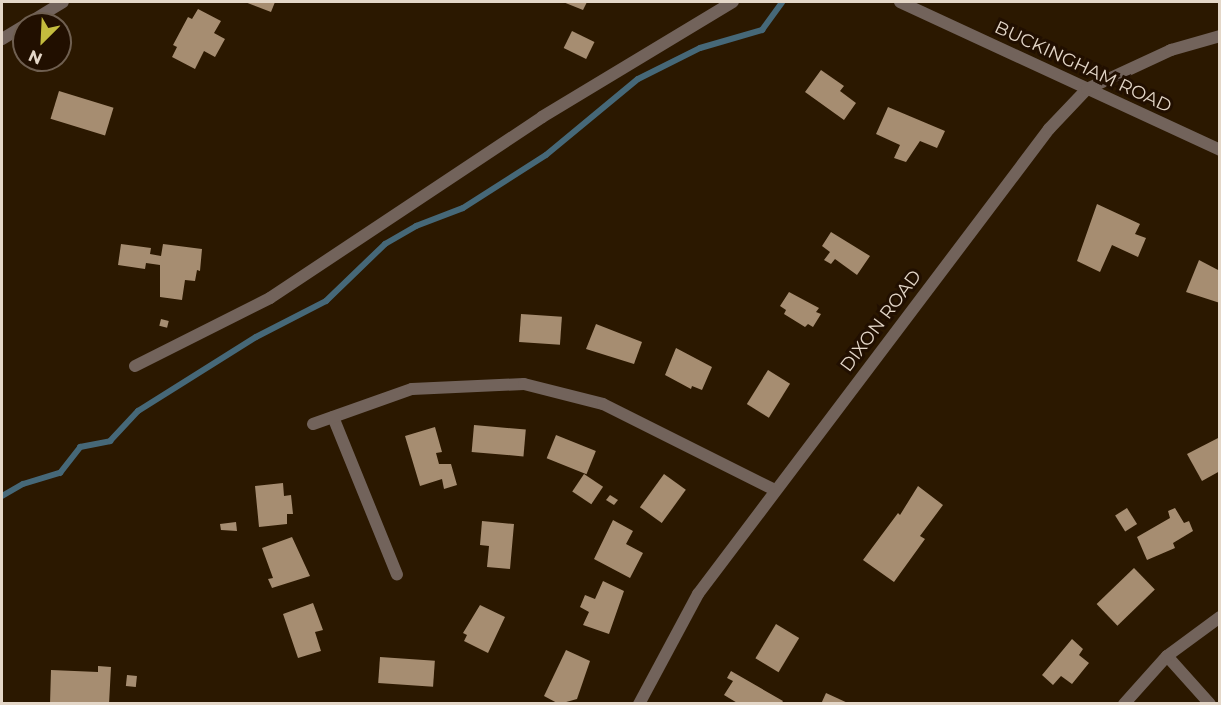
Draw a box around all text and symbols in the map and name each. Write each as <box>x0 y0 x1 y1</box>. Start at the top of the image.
north arrow <box>12 12 72 72</box>
street label: BUCKINGHAM ROAD <box>991 17 1175 117</box>
text: N <box>26 46 45 68</box>
street label: DIXON ROAD <box>836 266 926 376</box>

